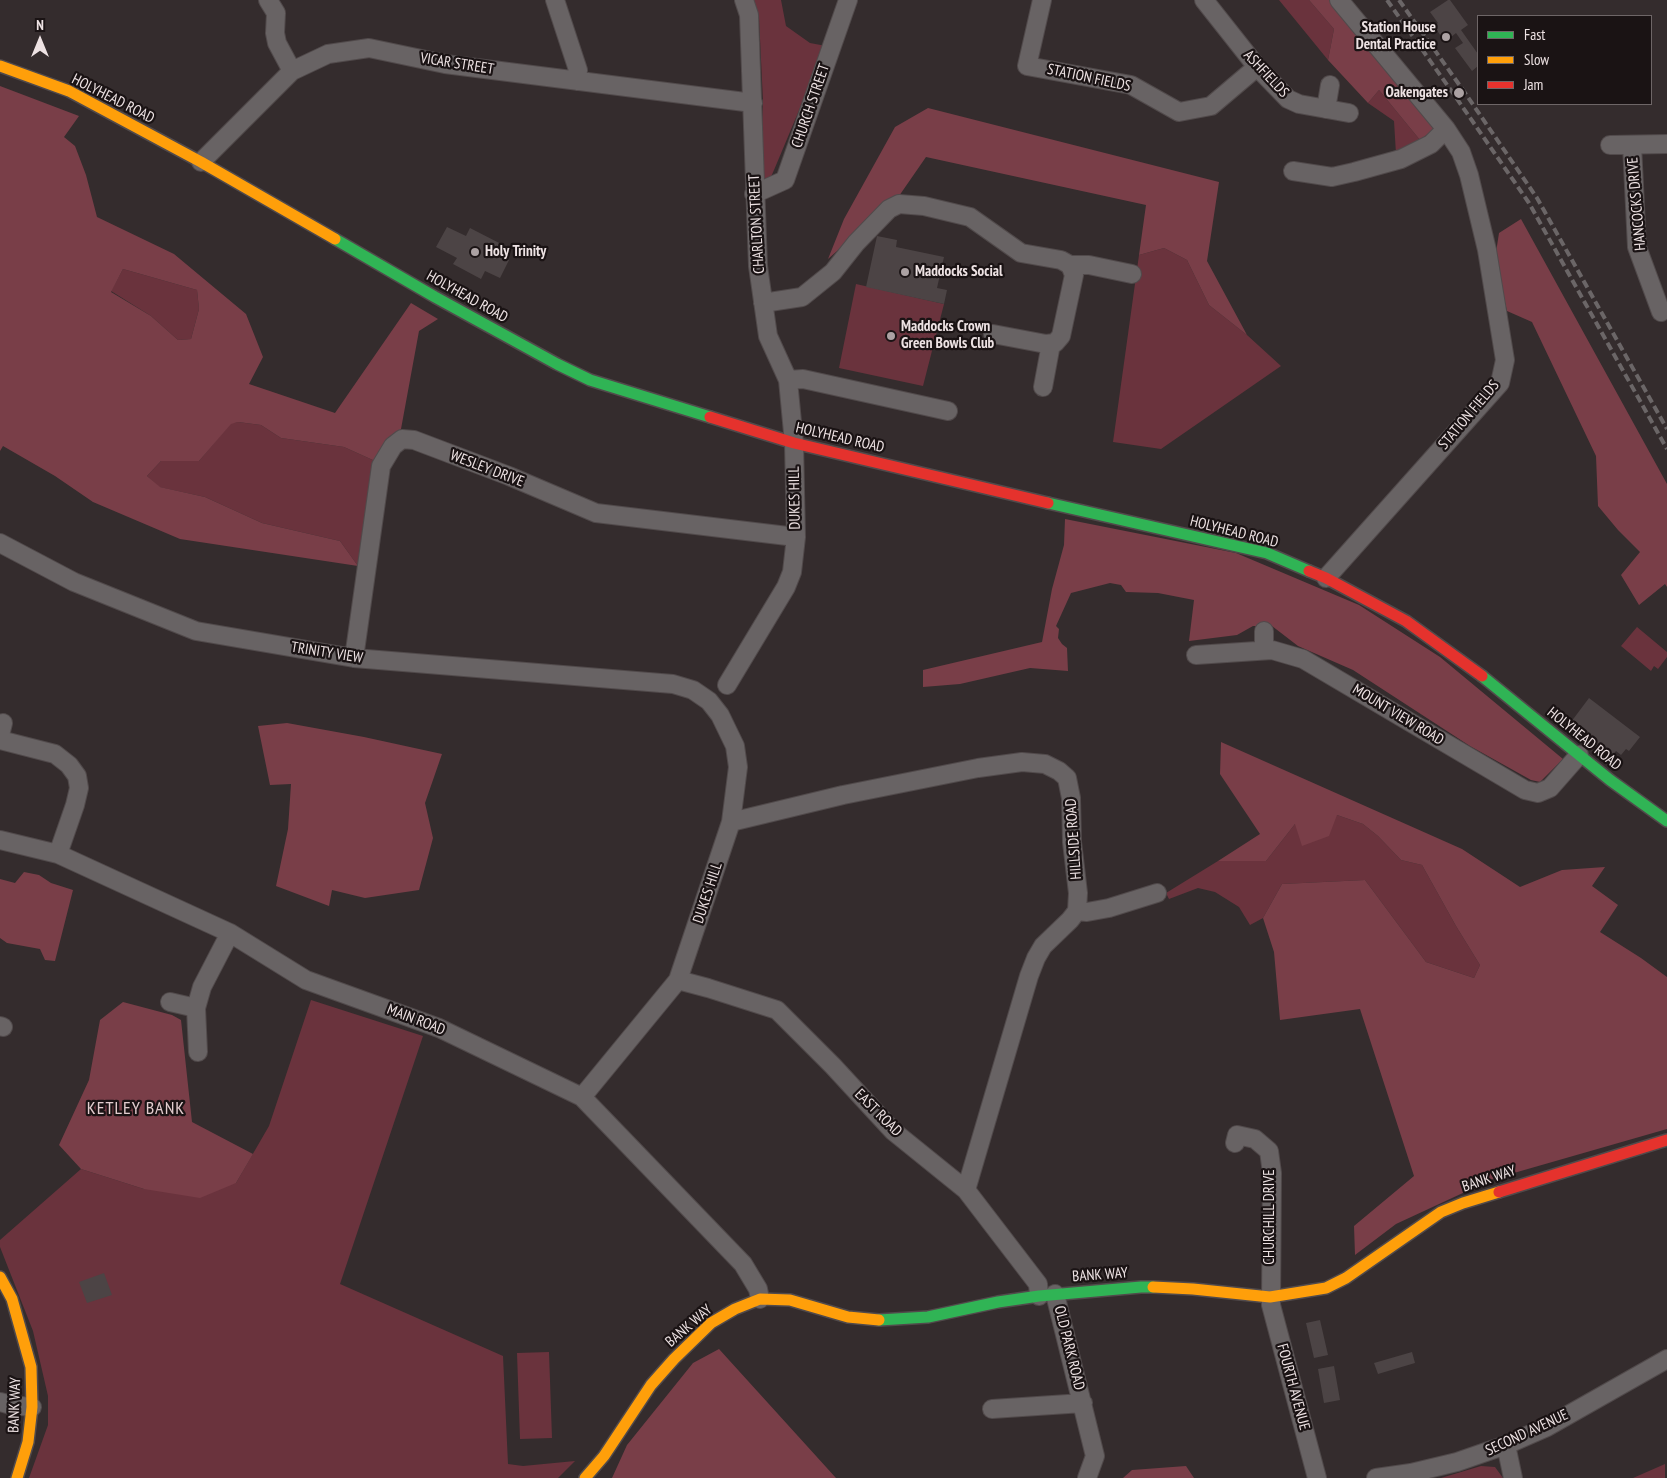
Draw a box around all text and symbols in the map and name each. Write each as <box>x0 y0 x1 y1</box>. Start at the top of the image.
north arrow <box>15 15 65 65</box>
legend <box>1477 15 1652 105</box>
text: N <box>36 16 44 34</box>
place label: Station House Dental Practice <box>1356 19 1436 54</box>
text: Fast <box>1524 25 1545 44</box>
marker: Station House Dental Practice <box>1440 31 1452 43</box>
street label: ASHFIELDS <box>1240 47 1292 101</box>
street label: VICAR STREET <box>419 49 495 79</box>
text: Slow <box>1524 50 1549 69</box>
street label: STATION FIELDS <box>1046 60 1132 96</box>
street label: CHURCH STREET <box>788 62 834 150</box>
street label: HOLYHEAD ROAD <box>69 70 157 128</box>
text: Jam <box>1524 75 1543 94</box>
place label: Oakengates <box>1385 84 1448 102</box>
marker: Oakengates <box>1452 86 1466 100</box>
street label: HANCOCKS DRIVE <box>1624 156 1650 252</box>
street label: CHARLTON STREET <box>745 174 769 274</box>
place label: Holy Trinity <box>485 243 546 261</box>
marker: Holy Trinity <box>469 246 481 258</box>
place label: Maddocks Social <box>915 263 1003 281</box>
marker: Maddocks Social <box>899 266 911 278</box>
street label: HOLYHEAD ROAD <box>423 267 511 327</box>
place label: Maddocks Crown Green Bowls Club <box>901 318 994 353</box>
marker: Maddocks Crown Green Bowls Club <box>885 330 897 342</box>
street label: STATION FIELDS <box>1435 377 1503 453</box>
street label: HOLYHEAD ROAD <box>794 419 886 457</box>
street label: WESLEY DRIVE <box>448 447 526 491</box>
street label: DUKES HILL <box>785 466 805 530</box>
street label: HOLYHEAD ROAD <box>1188 512 1280 552</box>
street label: TRINITY VIEW <box>290 638 364 668</box>
street label: MOUNT VIEW ROAD <box>1349 681 1447 749</box>
street label: HOLYHEAD ROAD <box>1543 704 1625 774</box>
street label: HILLSIDE ROAD <box>1062 798 1086 880</box>
street label: DUKES HILL <box>690 860 726 926</box>
street label: MAIN ROAD <box>384 1001 448 1039</box>
street label: EAST ROAD <box>851 1086 905 1140</box>
district label: KETLEY BANK <box>85 1098 187 1120</box>
street label: BANK WAY <box>1460 1162 1518 1196</box>
street label: CHURCHILL DRIVE <box>1261 1169 1279 1265</box>
street label: BANK WAY <box>1072 1264 1128 1286</box>
street label: BANK WAY <box>662 1301 716 1351</box>
street label: OLD PARK ROAD <box>1050 1304 1088 1392</box>
street label: FOURTH AVENUE <box>1273 1342 1313 1432</box>
street label: BANK WAY <box>5 1377 25 1433</box>
street label: SECOND AVENUE <box>1483 1406 1571 1460</box>

